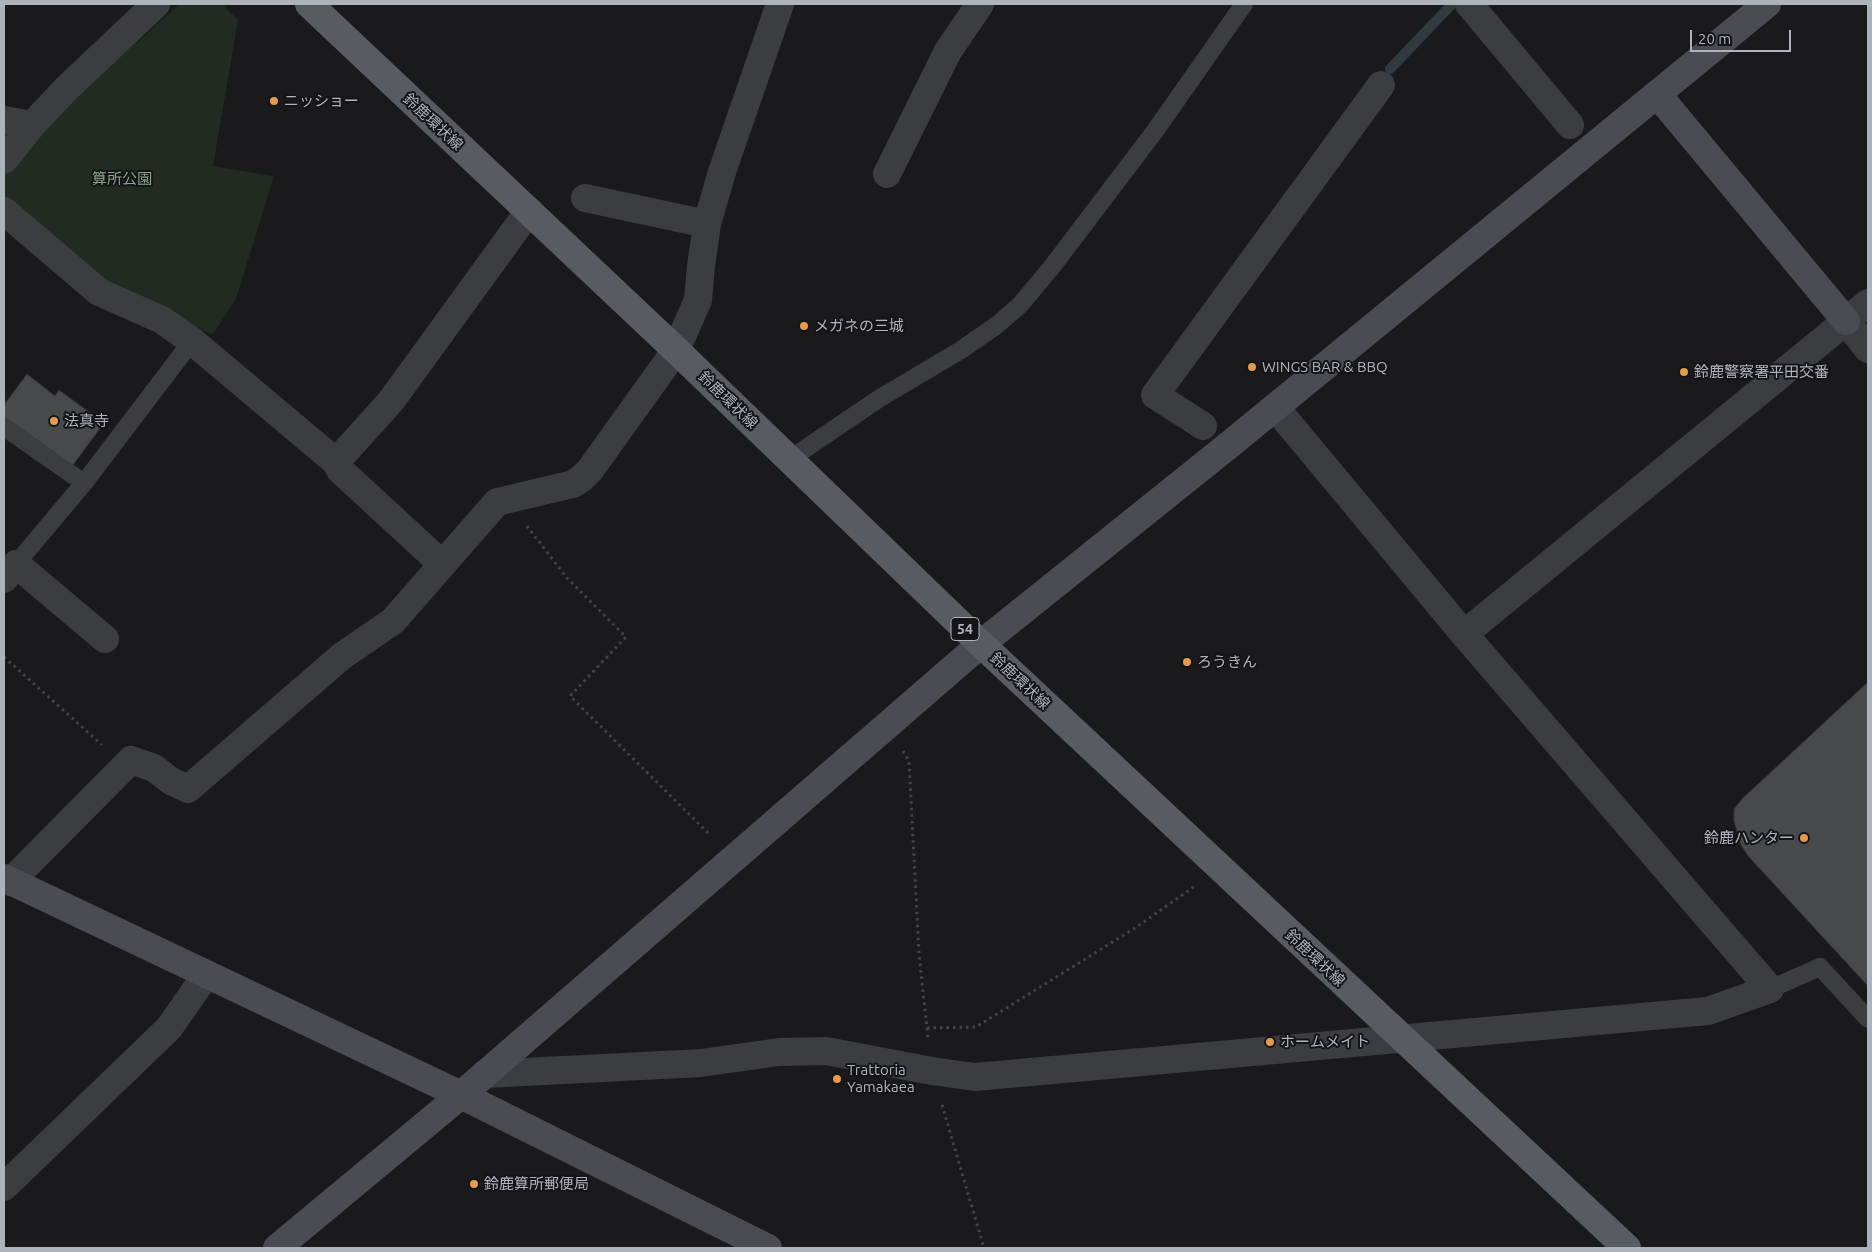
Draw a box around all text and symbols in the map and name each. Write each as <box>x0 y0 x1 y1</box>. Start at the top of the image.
scale bar <box>1692 20 1793 52</box>
text: 20 m <box>1698 30 1731 47</box>
street label: 鈴鹿環状線 <box>399 90 467 154</box>
place label: ニッショー <box>284 92 359 110</box>
marker: ニッショー <box>268 95 280 107</box>
park label: 算所公園 <box>92 170 152 188</box>
place label: メガネの三城 <box>814 317 904 335</box>
marker: メガネの三城 <box>798 320 810 332</box>
place label: WINGS BAR & BBQ <box>1262 358 1388 376</box>
marker: WINGS BAR & BBQ <box>1246 361 1258 373</box>
place label: 鈴鹿警察署平田交番 <box>1694 363 1829 381</box>
marker: 鈴鹿警察署平田交番 <box>1678 366 1690 378</box>
street label: 鈴鹿環状線 <box>695 367 761 433</box>
place label: 法真寺 <box>64 412 109 430</box>
marker: 法真寺 <box>48 415 60 427</box>
road number: 54 <box>951 618 979 640</box>
street label: 鈴鹿環状線 <box>986 649 1054 713</box>
place label: ろうきん <box>1197 653 1257 671</box>
marker: ろうきん <box>1181 656 1193 668</box>
place label: 鈴鹿ハンター <box>1704 829 1794 847</box>
marker: 鈴鹿ハンター <box>1798 832 1810 844</box>
street label: 鈴鹿環状線 <box>1281 926 1349 990</box>
place label: ホームメイト <box>1280 1033 1370 1051</box>
marker: ホームメイト <box>1264 1036 1276 1048</box>
place label: Trattoria Yamakaea <box>847 1061 915 1096</box>
marker: Trattoria Yamakaea <box>831 1073 843 1085</box>
place label: 鈴鹿算所郵便局 <box>484 1175 589 1193</box>
marker: 鈴鹿算所郵便局 <box>468 1178 480 1190</box>

